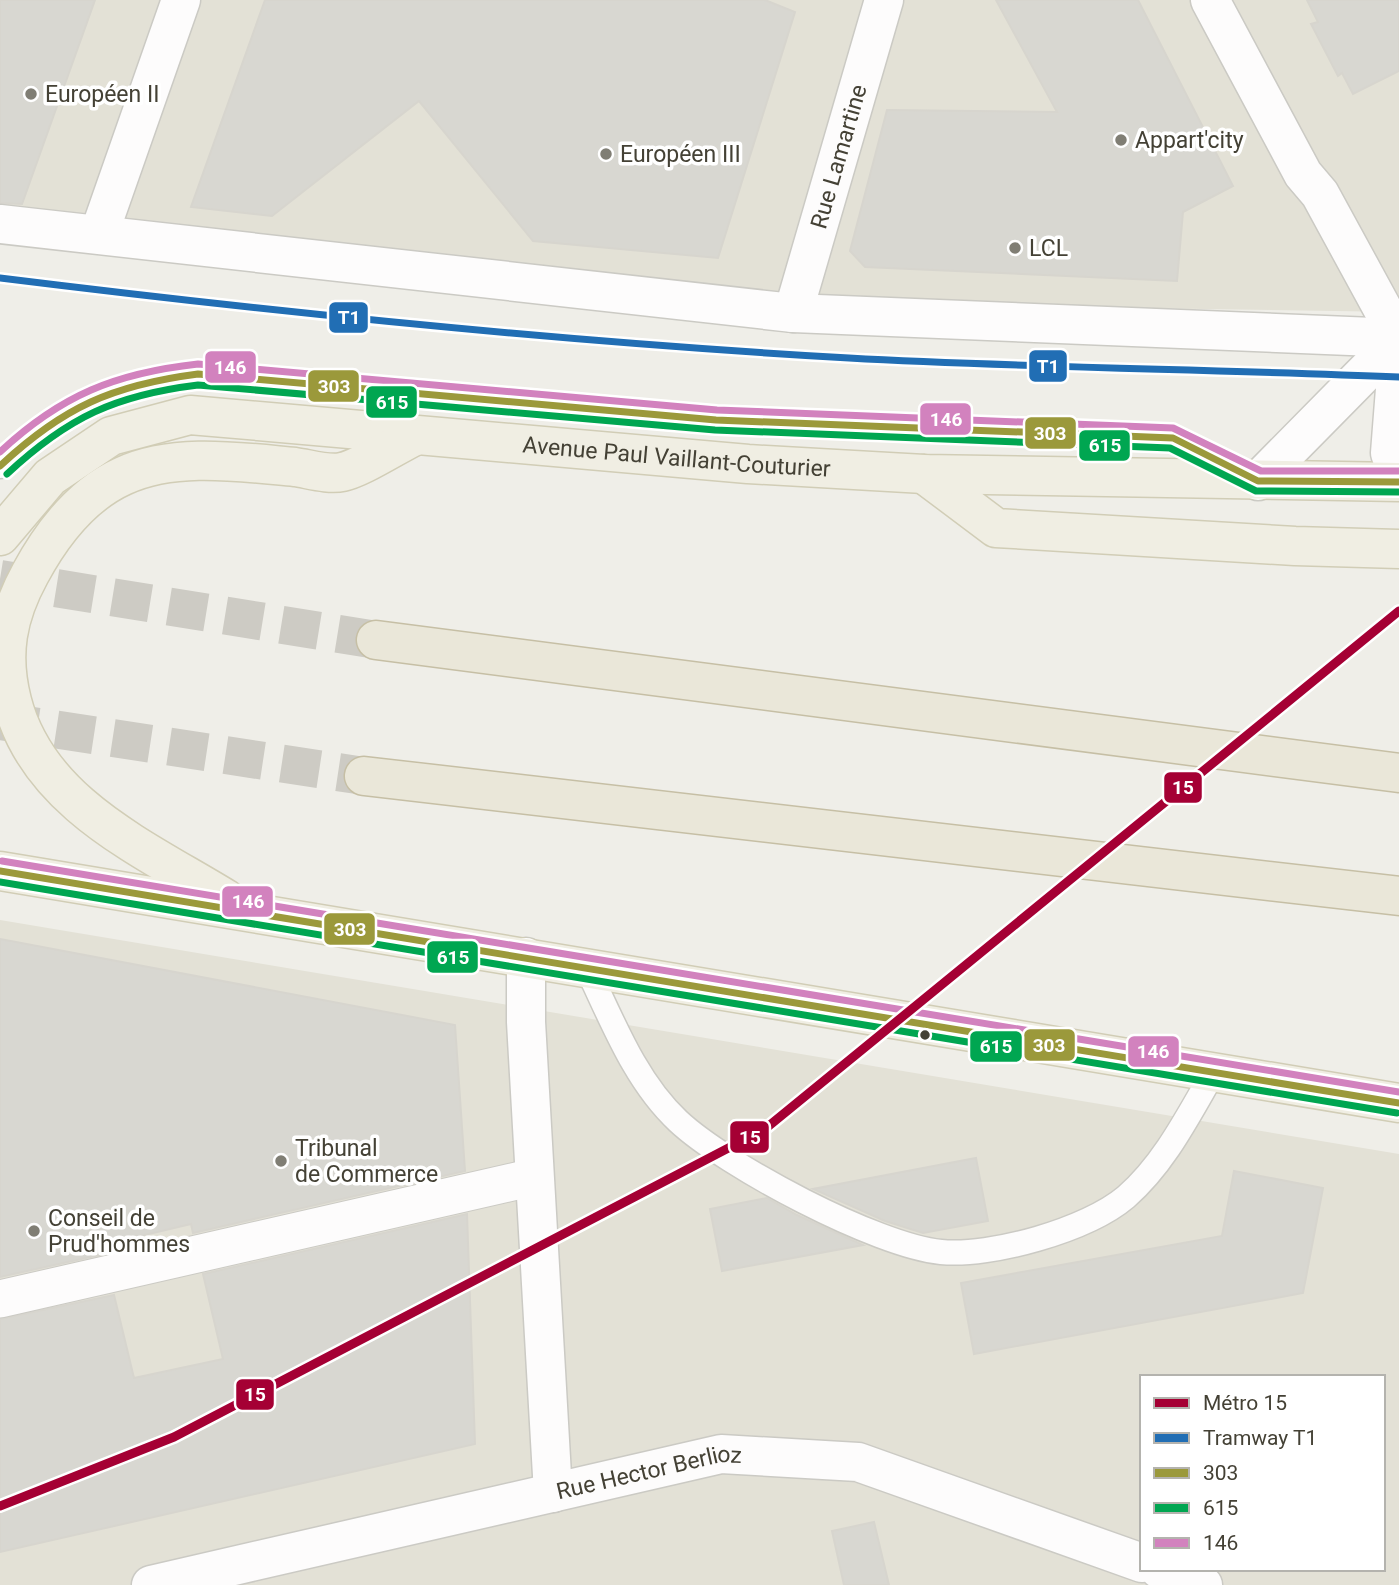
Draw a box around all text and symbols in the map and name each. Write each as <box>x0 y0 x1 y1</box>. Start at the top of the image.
place label: Européen II <box>45 81 159 108</box>
street label: Rue Lamartine <box>805 81 873 232</box>
marker: Européen II <box>23 86 39 102</box>
place label: Appart'city <box>1135 127 1244 154</box>
marker: Appart'city <box>1113 132 1129 148</box>
place label: Européen III <box>620 141 741 168</box>
marker: Européen III <box>598 146 614 162</box>
place label: LCL <box>1029 235 1068 262</box>
marker: LCL <box>1007 240 1023 256</box>
line badge: T1 <box>328 301 369 334</box>
text: T1 <box>338 306 360 329</box>
line badge: T1 <box>1028 349 1068 383</box>
line badge: 146 <box>204 350 257 384</box>
text: T1 <box>1037 355 1059 378</box>
text: 146 <box>214 356 246 379</box>
line badge: 303 <box>307 369 360 403</box>
text: 303 <box>318 375 350 398</box>
line badge: 615 <box>365 385 418 419</box>
text: 615 <box>376 391 408 414</box>
line badge: 146 <box>919 402 972 436</box>
text: 146 <box>930 408 962 431</box>
line badge: 303 <box>1024 416 1077 450</box>
text: 303 <box>1034 422 1066 445</box>
line badge: 615 <box>1078 429 1131 462</box>
street label: Avenue Paul Vaillant-Couturier <box>522 431 831 483</box>
text: 615 <box>1089 434 1121 457</box>
line badge: 15 <box>1163 771 1203 804</box>
text: 15 <box>1172 776 1194 799</box>
line badge: 146 <box>221 885 274 918</box>
text: 146 <box>232 890 264 913</box>
line badge: 303 <box>323 912 376 946</box>
text: 303 <box>334 918 366 941</box>
line badge: 615 <box>426 940 479 974</box>
text: 615 <box>437 946 469 969</box>
unlabelled marker <box>918 1028 932 1042</box>
line badge: 303 <box>1023 1028 1076 1062</box>
line badge: 615 <box>969 1030 1023 1063</box>
text: 303 <box>1033 1034 1065 1057</box>
text: 615 <box>980 1035 1012 1058</box>
line badge: 146 <box>1127 1035 1180 1068</box>
text: 146 <box>1137 1040 1169 1063</box>
line badge: 15 <box>729 1120 770 1154</box>
text: 15 <box>739 1126 761 1149</box>
place label: Tribunal de Commerce <box>295 1135 438 1188</box>
marker: Tribunal de Commerce <box>273 1153 289 1169</box>
place label: Conseil de Prud'hommes <box>48 1205 190 1258</box>
marker: Conseil de Prud'hommes <box>26 1223 42 1239</box>
legend <box>1140 1375 1385 1571</box>
line badge: 15 <box>235 1378 275 1411</box>
text: 15 <box>244 1383 266 1406</box>
text: Métro 15 <box>1203 1391 1287 1415</box>
text: Tramway T1 <box>1203 1426 1317 1450</box>
street label: Rue Hector Berlioz <box>554 1441 743 1505</box>
text: 303 <box>1203 1461 1238 1485</box>
text: 615 <box>1203 1496 1238 1520</box>
text: 146 <box>1203 1531 1238 1555</box>

